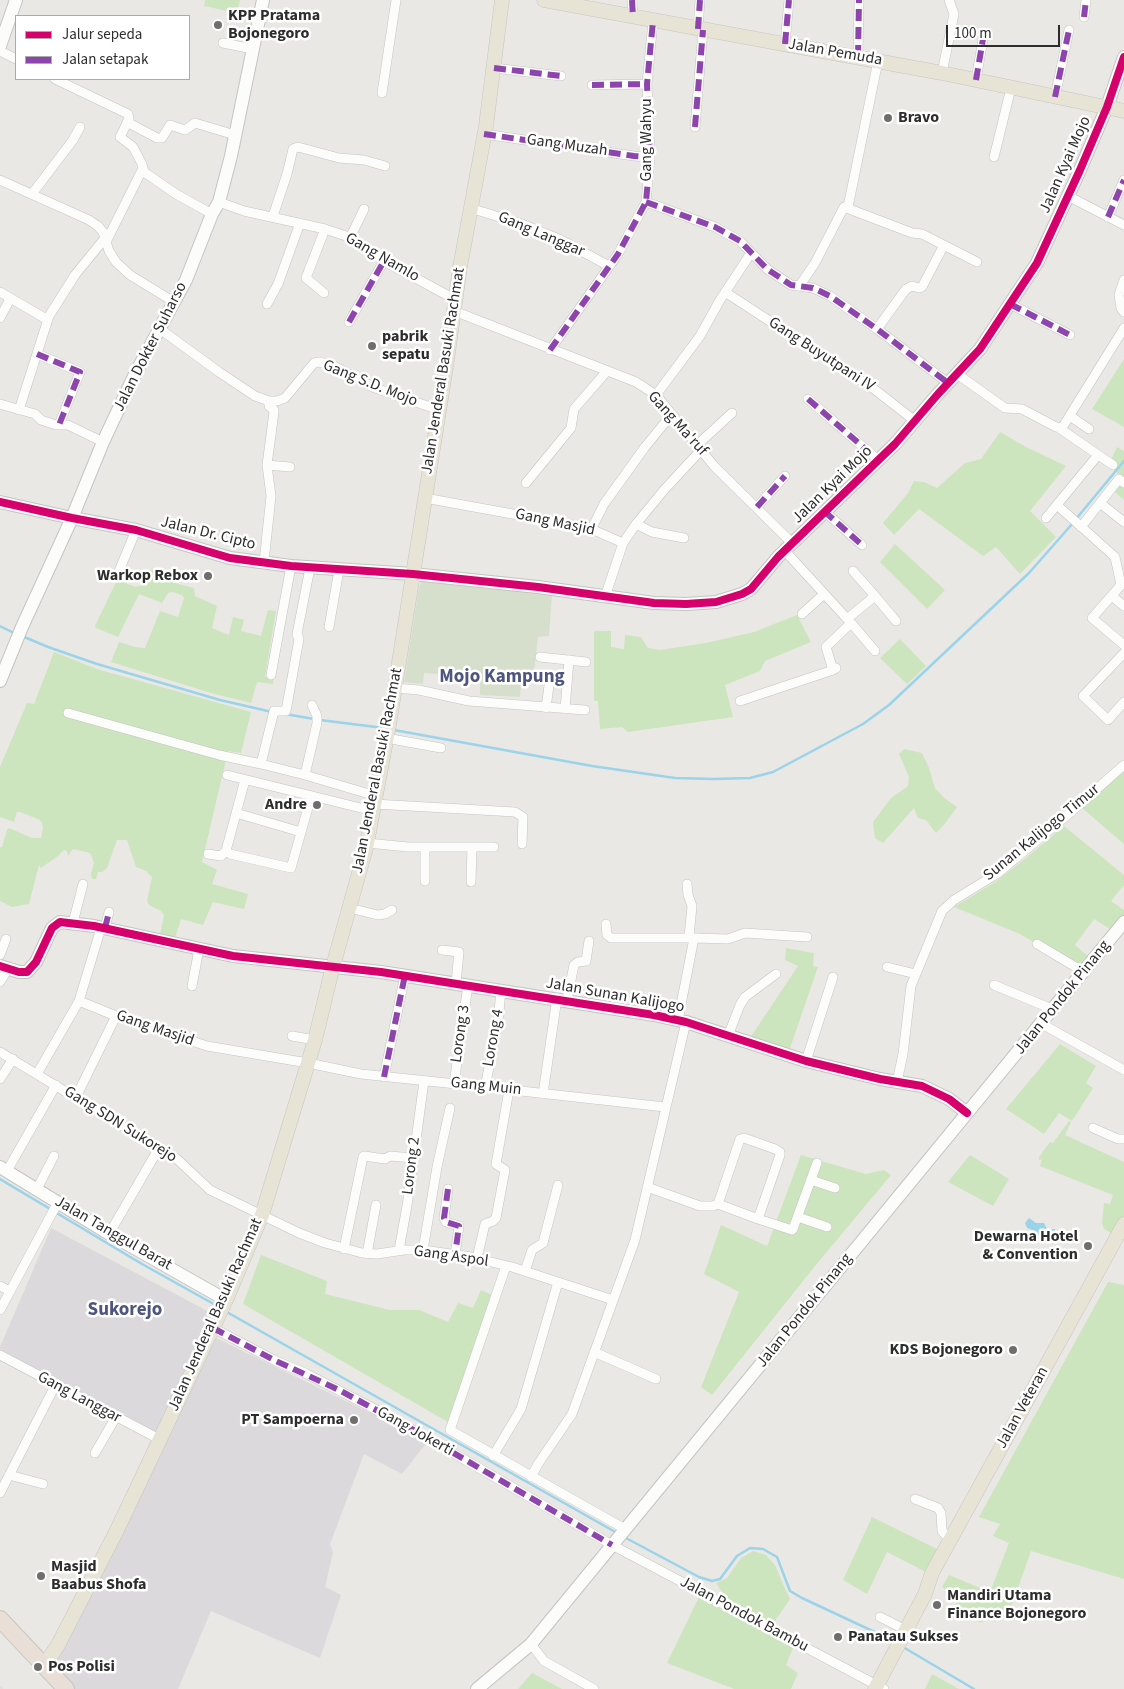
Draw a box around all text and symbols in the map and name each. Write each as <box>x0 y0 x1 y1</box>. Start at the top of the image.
place label: KPP Pratama Bojonegoro <box>228 6 320 44</box>
legend <box>15 15 190 80</box>
scale bar <box>949 15 1063 47</box>
marker: KPP Pratama Bojonegoro <box>212 19 224 31</box>
text: 100 m <box>954 23 992 44</box>
text: Jalur sepeda <box>62 24 142 45</box>
street label: Jalan Pemuda <box>786 35 884 71</box>
text: Jalan setapak <box>62 49 148 70</box>
street label: Gang Wahyu <box>637 98 657 182</box>
place label: Bravo <box>898 108 939 128</box>
marker: Bravo <box>882 112 894 124</box>
street label: Jalan Kyai Mojo <box>1036 114 1096 216</box>
street label: Gang Muzah <box>525 131 609 161</box>
street label: Gang Langgar <box>495 208 587 262</box>
street label: Gang Namlo <box>342 229 422 287</box>
street label: Jalan Jenderal Basuki Rachmat <box>418 266 470 476</box>
street label: Jalan Dokter Suharso <box>110 279 192 415</box>
street label: Gang Buyutpani IV <box>764 314 878 396</box>
place label: pabrik sepatu <box>382 327 430 365</box>
marker: pabrik sepatu <box>366 340 378 352</box>
street label: Gang S.D. Mojo <box>320 356 420 412</box>
street label: Gang Ma'ruf <box>643 388 711 460</box>
street label: Jalan Kyai Mojo <box>789 442 877 528</box>
street label: Gang Masjid <box>513 505 597 541</box>
street label: Jalan Dr. Cipto <box>159 513 257 555</box>
place label: Warkop Rebox <box>97 566 198 586</box>
marker: Warkop Rebox <box>202 570 214 582</box>
street label: Jalan Jenderal Basuki Rachmat <box>349 667 407 875</box>
district label: Mojo Kampung <box>439 667 565 689</box>
street label: Sunan Kalijogo Timur <box>980 780 1104 886</box>
place label: Andre <box>265 795 307 815</box>
marker: Andre <box>311 799 323 811</box>
street label: Jalan Pondok Pinang <box>1011 937 1115 1059</box>
street label: Jalan Sunan Kalijogo <box>544 974 686 1018</box>
street label: Lorong 3 <box>447 1004 475 1064</box>
street label: Gang Masjid <box>114 1007 196 1051</box>
street label: Lorong 4 <box>479 1008 509 1068</box>
street label: Gang Muin <box>450 1074 522 1100</box>
street label: Gang SDN Sukorejo <box>60 1083 180 1167</box>
street label: Lorong 2 <box>399 1136 425 1196</box>
street label: Jalan Tanggul Barat <box>51 1193 175 1275</box>
street label: Jalan Jenderal Basuki Rachmat <box>165 1216 267 1414</box>
place label: Dewarna Hotel & Convention <box>974 1227 1078 1265</box>
marker: Dewarna Hotel & Convention <box>1082 1240 1094 1252</box>
street label: Gang Aspol <box>412 1242 490 1272</box>
street label: Jalan Pondok Pinang <box>753 1250 857 1372</box>
district label: Sukorejo <box>88 1300 162 1322</box>
place label: KDS Bojonegoro <box>890 1340 1003 1360</box>
marker: KDS Bojonegoro <box>1007 1344 1019 1356</box>
street label: Jalan Veteran <box>993 1364 1053 1452</box>
street label: Gang Langgar <box>34 1368 124 1428</box>
street label: Gang Jokerti <box>373 1403 457 1461</box>
place label: PT Sampoerna <box>241 1410 344 1430</box>
marker: PT Sampoerna <box>348 1414 360 1426</box>
place label: Masjid Baabus Shofa <box>51 1557 146 1595</box>
marker: Masjid Baabus Shofa <box>35 1570 47 1582</box>
street label: Jalan Pondok Bambu <box>676 1573 812 1657</box>
place label: Mandiri Utama Finance Bojonegoro <box>947 1586 1086 1624</box>
marker: Mandiri Utama Finance Bojonegoro <box>931 1599 943 1611</box>
place label: Panatau Sukses <box>848 1627 958 1647</box>
marker: Panatau Sukses <box>832 1631 844 1643</box>
place label: Pos Polisi <box>48 1657 115 1677</box>
marker: Pos Polisi <box>32 1661 44 1673</box>

